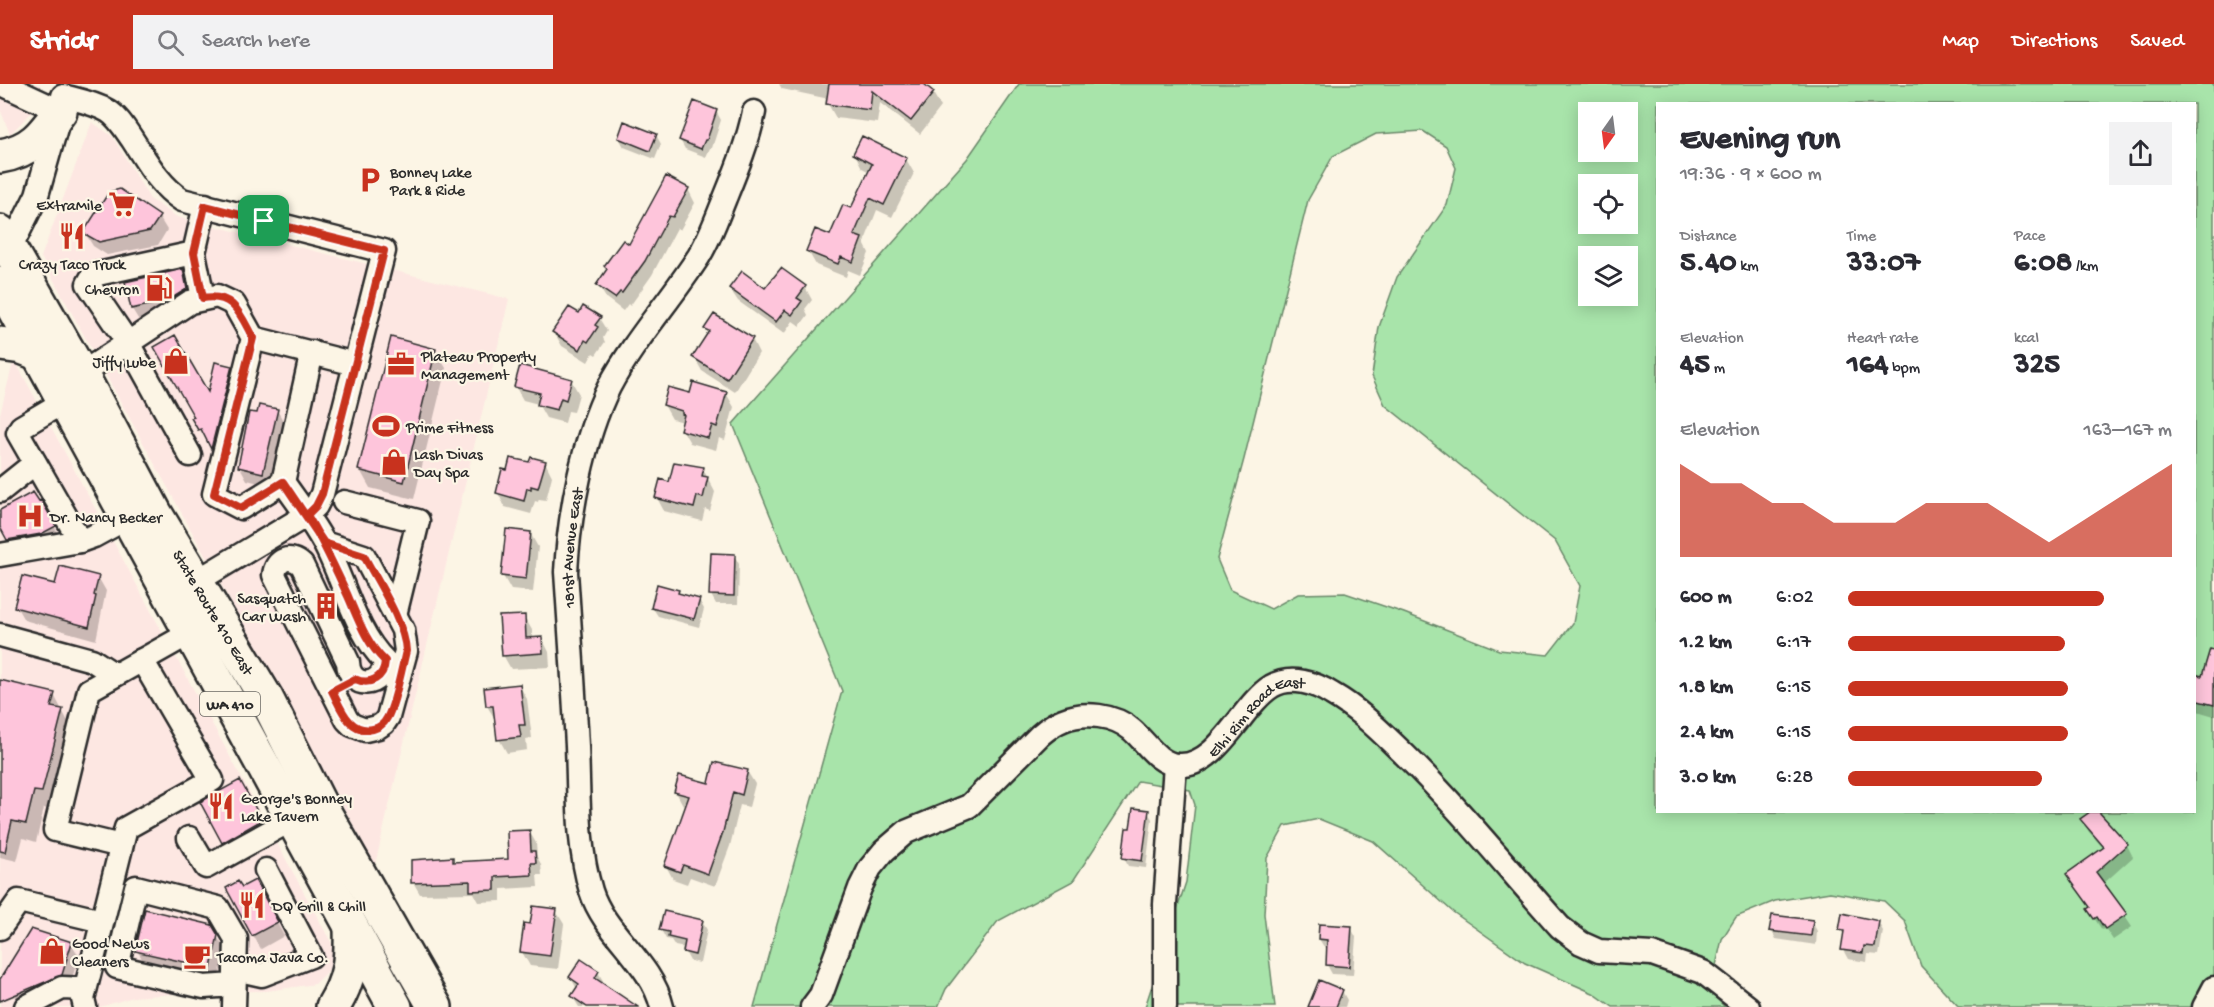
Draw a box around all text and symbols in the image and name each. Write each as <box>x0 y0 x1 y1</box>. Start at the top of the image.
search box <box>133 15 553 69</box>
text: Stridr <box>30 26 97 59</box>
icon: search <box>154 26 187 59</box>
text: Search here <box>202 29 310 55</box>
text: Map <box>1942 30 1979 55</box>
text: Directions <box>2012 30 2097 55</box>
text: Saved <box>2130 30 2184 55</box>
north arrow <box>1578 102 1638 162</box>
map controls <box>1578 102 1638 306</box>
text: Evening run <box>1680 122 1840 160</box>
button: share <box>2109 122 2172 185</box>
text: 19:36 · 9 × 600 m <box>1680 164 1822 187</box>
parking icon: Bonney Lake Park & Ride <box>355 165 385 195</box>
place label: Bonney Lake Park & Ride <box>389 165 472 202</box>
button: locate <box>1578 174 1638 234</box>
supermarket icon: ExtraMile <box>107 189 137 219</box>
pin <box>238 195 289 246</box>
place label: ExtraMile <box>36 198 103 217</box>
icon: arrive <box>247 204 280 237</box>
restaurant icon: Crazy Taco Truck <box>57 221 87 251</box>
text: Distance <box>1680 228 1737 247</box>
text: Time <box>1847 228 1876 247</box>
text: Pace <box>2014 228 2045 247</box>
button: layers <box>1578 246 1638 306</box>
text: 5.40 <box>1680 247 1736 282</box>
text: 33:07 <box>1847 247 1920 282</box>
text: 6:08 <box>2014 247 2072 282</box>
place label: Crazy Taco Truck <box>19 257 127 276</box>
text: km <box>1736 258 1759 277</box>
text: /km <box>2072 258 2098 277</box>
fuel station icon: Chevron <box>144 273 174 303</box>
place label: Chevron <box>85 282 139 301</box>
text: Elevation <box>1680 330 1744 349</box>
text: Heart rate <box>1847 330 1919 349</box>
text: kcal <box>2014 330 2039 349</box>
shop icon: Jiffy Lube <box>161 346 191 376</box>
office icon: Plateau Property Management <box>386 349 416 379</box>
place label: Plateau Property Management <box>420 349 536 386</box>
text: 45 <box>1680 349 1710 384</box>
text: 164 <box>1847 349 1889 384</box>
text: 325 <box>2014 349 2060 384</box>
place label: Jiffy Lube <box>93 355 157 374</box>
text: m <box>1710 360 1725 379</box>
text: bpm <box>1889 360 1920 379</box>
sports icon: Prime Fitness <box>371 411 401 441</box>
place label: Prime Fitness <box>405 420 494 439</box>
text: Elevation <box>1680 420 1760 443</box>
text: 163–167 m <box>2084 420 2172 443</box>
shop icon: Lash Divas Day Spa <box>379 447 409 477</box>
place label: Lash Divas Day Spa <box>413 447 484 484</box>
street label: 181st Avenue East <box>560 485 590 609</box>
hospital icon: Dr. Nancy Becker <box>15 501 45 531</box>
place label: Dr. Nancy Becker <box>49 510 163 529</box>
street label: State Route 410 East <box>166 547 257 681</box>
text: 600 m <box>1680 587 1732 610</box>
text: 6:02 <box>1776 587 1814 610</box>
place label: Sasquatch Car Wash <box>237 591 306 628</box>
building icon: Sasquatch Car Wash <box>311 591 341 621</box>
text: 1.2 km <box>1680 632 1732 655</box>
text: 6:17 <box>1776 632 1811 655</box>
street label: Elhi Rim Road East <box>1205 674 1308 763</box>
text: 1.8 km <box>1680 677 1733 700</box>
text: 6:15 <box>1776 677 1811 700</box>
road number: WA 410 <box>200 692 260 716</box>
text: 2.4 km <box>1680 722 1733 745</box>
text: 6:15 <box>1776 722 1811 745</box>
text: 3.0 km <box>1680 767 1736 790</box>
text: 6:28 <box>1776 767 1813 790</box>
restaurant icon: George's Bonney Lake Tavern <box>206 791 236 821</box>
place label: George's Bonney Lake Tavern <box>241 791 352 828</box>
restaurant icon: DQ Grill & Chill <box>237 890 267 920</box>
place label: DQ Grill & Chill <box>271 899 366 918</box>
shop icon: Good News Cleaners <box>37 936 67 966</box>
place label: Good News Cleaners <box>72 936 150 973</box>
cafe icon: Tacoma Java Co. <box>182 941 212 971</box>
place label: Tacoma Java Co. <box>216 950 329 969</box>

